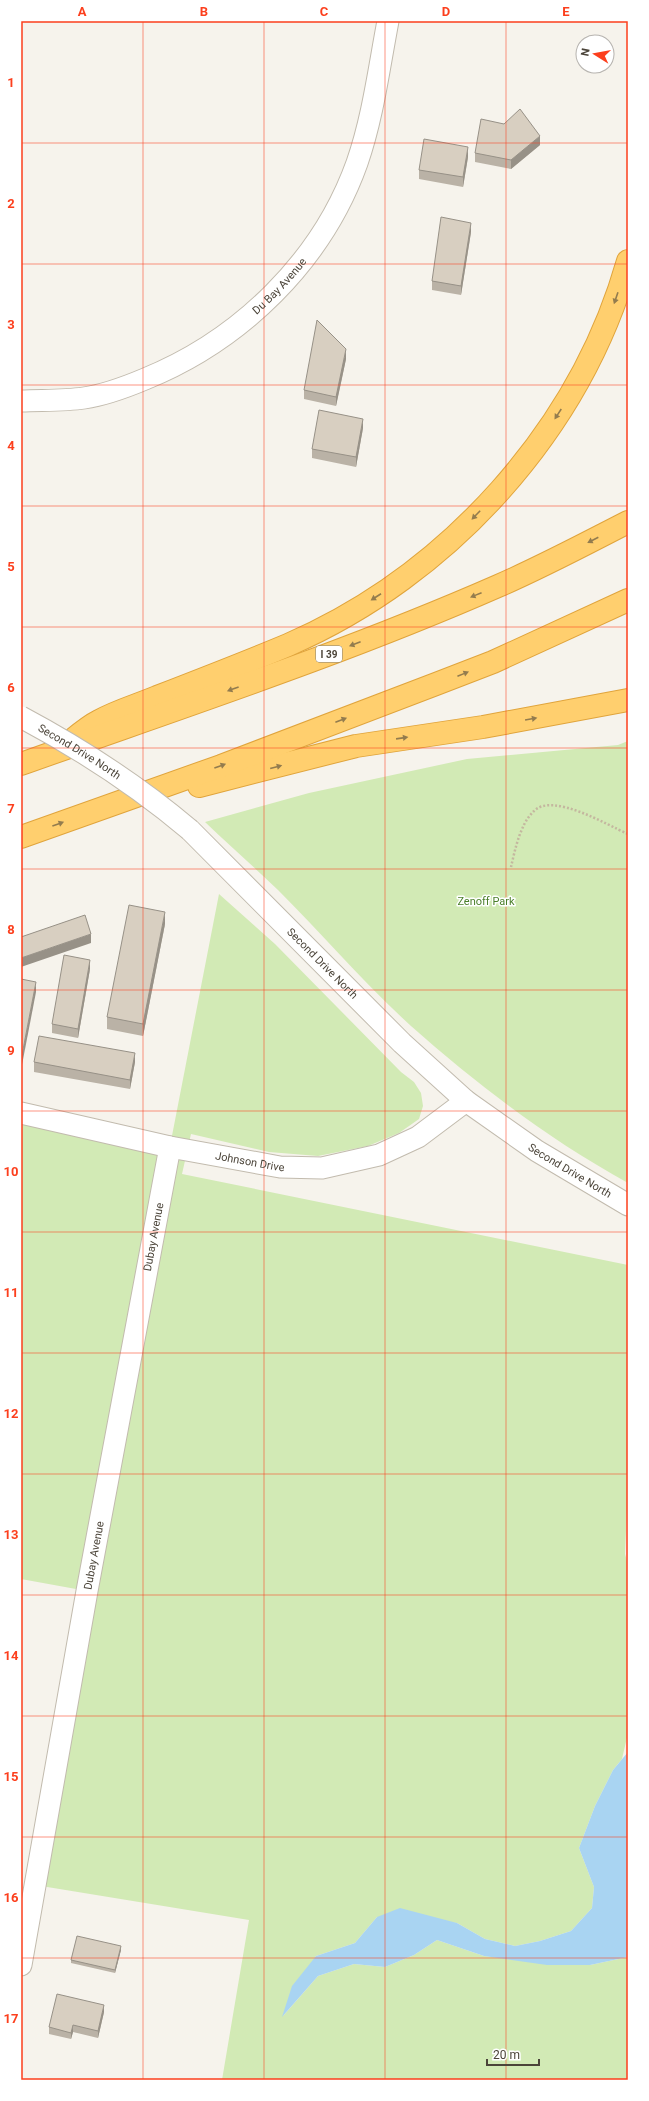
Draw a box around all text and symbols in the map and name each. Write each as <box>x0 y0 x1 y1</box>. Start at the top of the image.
text: A <box>78 4 87 19</box>
text: B <box>200 4 208 19</box>
text: C <box>320 4 329 19</box>
text: D <box>442 4 450 19</box>
text: E <box>562 4 570 19</box>
north arrow <box>575 34 615 74</box>
text: N <box>579 47 593 57</box>
text: 1 <box>7 75 15 90</box>
text: 2 <box>7 196 15 211</box>
street label: Du Bay Avenue <box>250 255 309 317</box>
one-way arrow <box>612 292 618 304</box>
text: 3 <box>7 317 15 332</box>
one-way arrow <box>554 409 562 419</box>
text: 4 <box>7 438 15 453</box>
one-way arrow <box>471 510 481 520</box>
one-way arrow <box>588 537 599 543</box>
text: 5 <box>7 559 15 574</box>
one-way arrow <box>371 593 381 601</box>
one-way arrow <box>469 593 481 599</box>
one-way arrow <box>349 641 361 647</box>
road number: I 39 <box>316 646 342 662</box>
one-way arrow <box>457 670 469 676</box>
text: 6 <box>7 680 15 695</box>
one-way arrow <box>227 686 239 692</box>
one-way arrow <box>525 715 537 721</box>
one-way arrow <box>336 716 348 722</box>
street label: Second Drive North <box>36 721 123 782</box>
one-way arrow <box>396 735 409 741</box>
one-way arrow <box>214 763 226 769</box>
one-way arrow <box>270 763 282 769</box>
text: 7 <box>7 801 15 816</box>
one-way arrow <box>52 821 64 827</box>
park label: Zenoff Park <box>457 895 515 908</box>
text: 8 <box>7 922 15 937</box>
street label: Second Drive North <box>285 925 361 1001</box>
text: 9 <box>7 1043 15 1058</box>
street label: Second Drive North <box>526 1140 614 1200</box>
street label: Johnson Drive <box>214 1149 285 1174</box>
text: 10 <box>4 1164 18 1179</box>
street label: Dubay Avenue <box>140 1201 166 1272</box>
text: 11 <box>4 1285 18 1300</box>
text: 12 <box>4 1406 18 1421</box>
street label: Dubay Avenue <box>81 1520 106 1591</box>
text: 13 <box>4 1527 18 1542</box>
text: 14 <box>4 1648 19 1663</box>
text: 15 <box>4 1769 18 1784</box>
text: 16 <box>4 1890 19 1905</box>
text: 17 <box>4 2011 18 2026</box>
scale bar <box>487 2041 539 2067</box>
text: 20 m <box>493 2048 520 2062</box>

